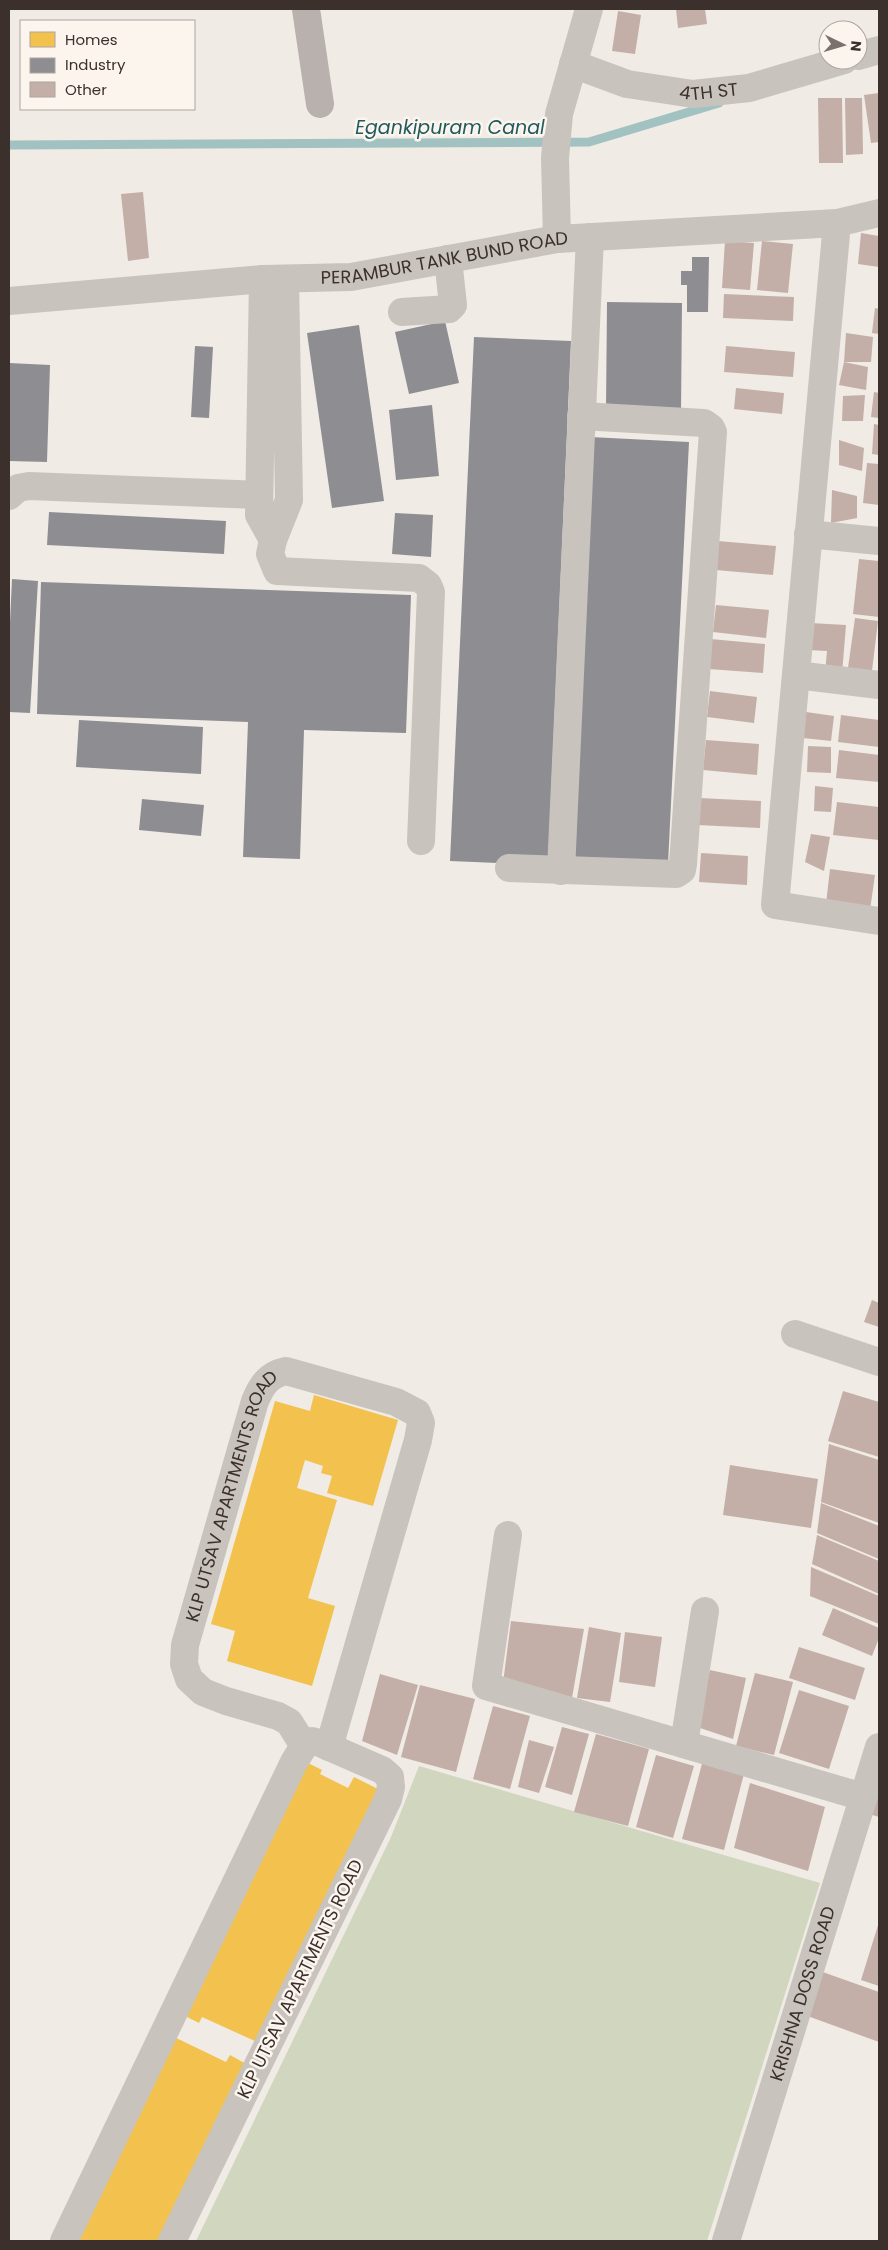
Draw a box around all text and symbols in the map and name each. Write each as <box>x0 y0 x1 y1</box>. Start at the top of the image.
legend <box>20 20 195 110</box>
north arrow <box>818 20 868 70</box>
text: Homes <box>65 29 118 50</box>
text: N <box>846 40 866 52</box>
text: Industry <box>65 54 126 75</box>
street label: 4TH ST <box>678 76 739 106</box>
text: Other <box>65 79 107 100</box>
water label: Egankipuram Canal <box>355 114 545 141</box>
street label: PERAMBUR TANK BUND ROAD <box>320 225 569 290</box>
street label: KLP UTSAV APARTMENTS ROAD <box>179 1364 283 1625</box>
street label: KLP UTSAV APARTMENTS ROAD <box>231 1855 368 2103</box>
street label: KRISHNA DOSS ROAD <box>763 1903 841 2084</box>

